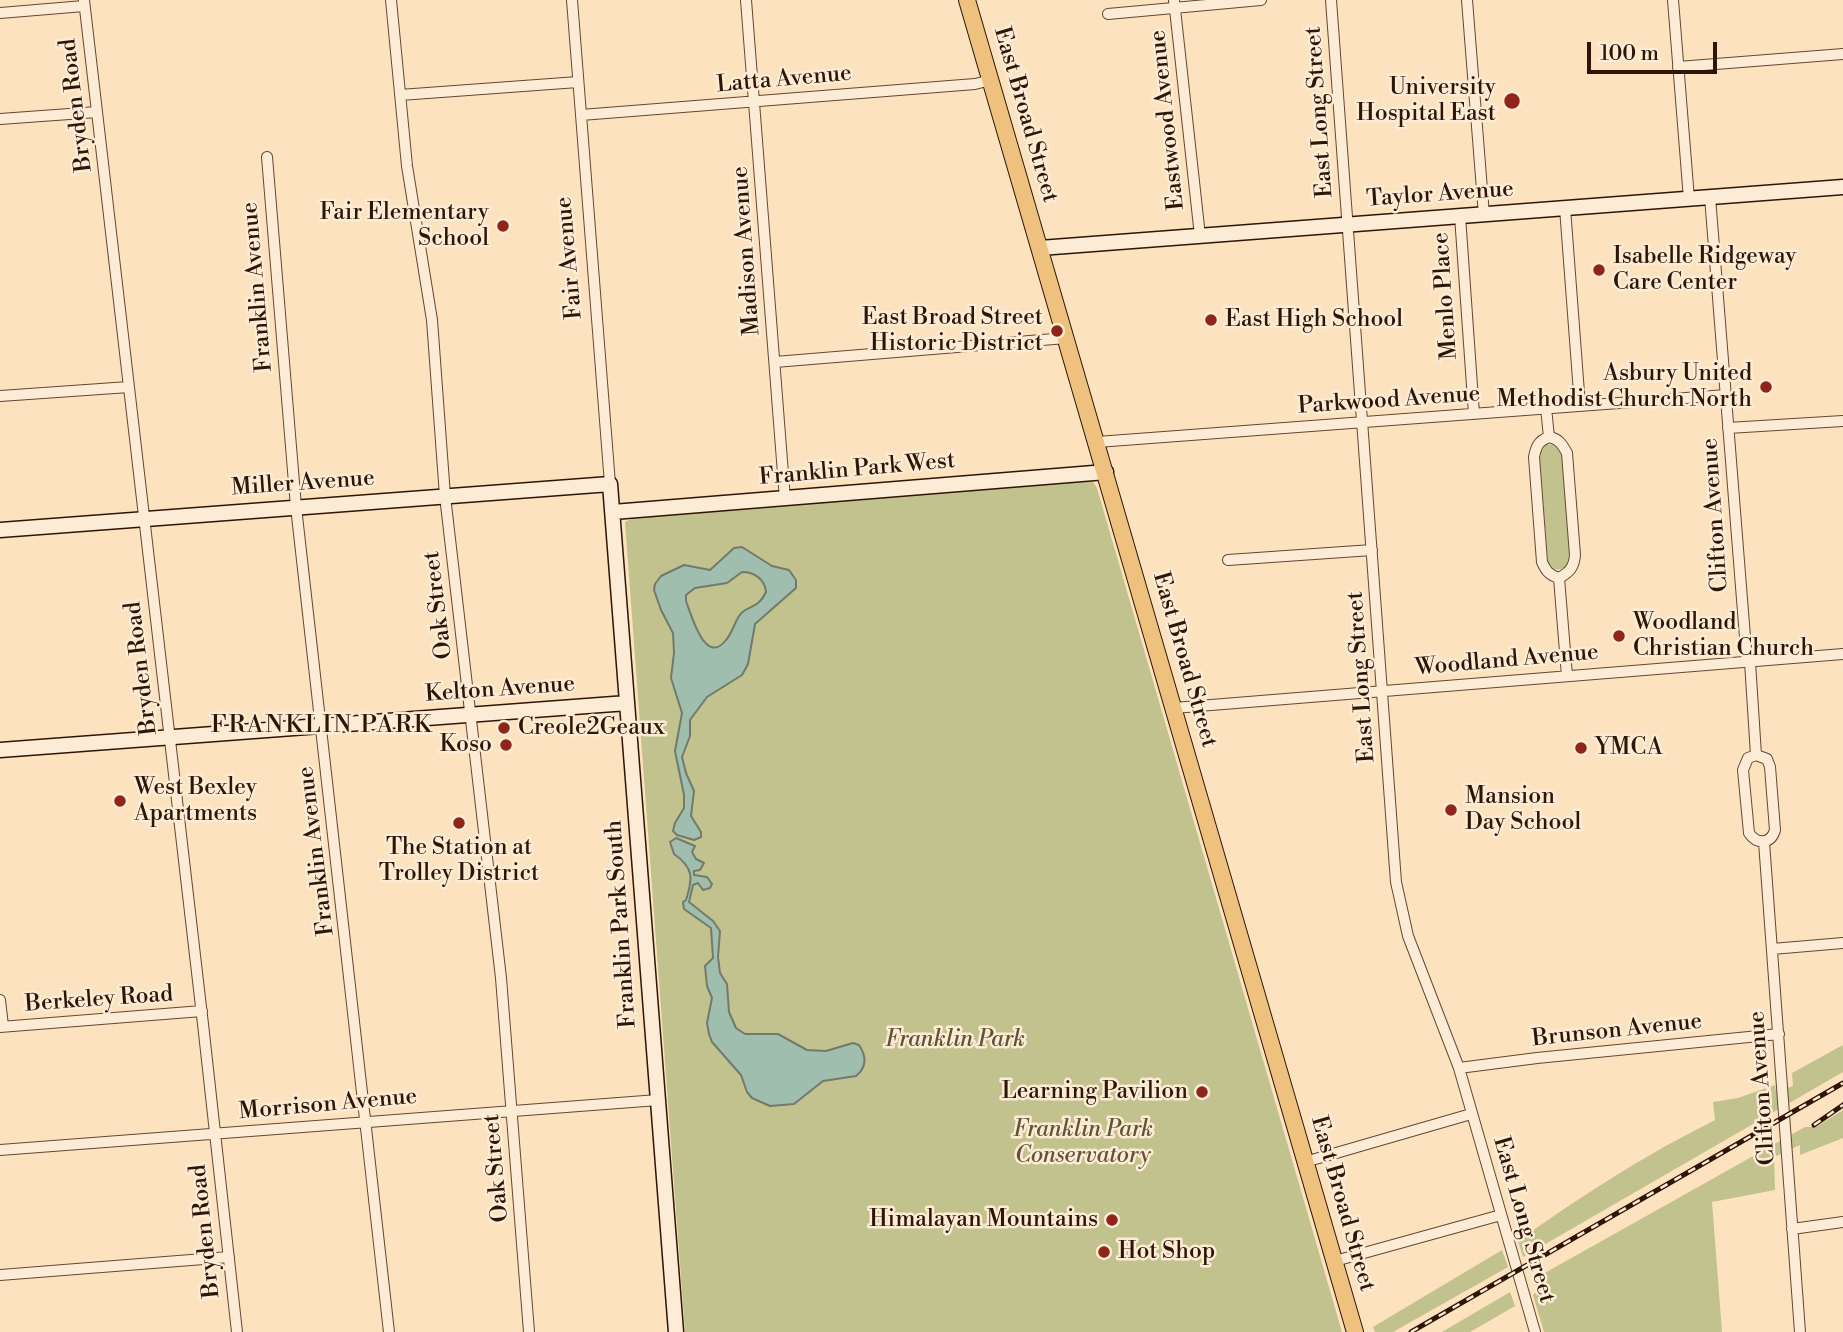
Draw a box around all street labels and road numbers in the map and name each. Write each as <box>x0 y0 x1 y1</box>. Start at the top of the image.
street label: East Broad Street <box>987 24 1063 206</box>
street label: East Long Street <box>1300 25 1340 199</box>
street label: Eastwood Avenue <box>1145 29 1191 211</box>
street label: Bryden Road <box>55 37 99 173</box>
street label: Latta Avenue <box>715 60 853 100</box>
street label: Madison Avenue <box>727 165 767 337</box>
street label: Taylor Avenue <box>1365 176 1515 214</box>
street label: Fair Avenue <box>551 195 589 321</box>
street label: Franklin Avenue <box>237 201 279 373</box>
street label: Menlo Place <box>1428 231 1464 361</box>
street label: Parkwood Avenue <box>1297 381 1481 421</box>
street label: Clifton Avenue <box>1697 437 1735 593</box>
street label: Franklin Park West <box>758 448 956 492</box>
street label: Miller Avenue <box>230 465 376 503</box>
street label: Oak Street <box>419 549 459 661</box>
street label: East Broad Street <box>1146 569 1222 751</box>
street label: East Long Street <box>1342 590 1382 764</box>
street label: Bryden Road <box>120 600 164 736</box>
street label: Woodland Avenue <box>1414 639 1600 683</box>
street label: Kelton Avenue <box>424 671 576 709</box>
street label: Franklin Avenue <box>293 765 341 937</box>
street label: Franklin Park South <box>601 819 643 1029</box>
street label: Berkeley Road <box>24 981 174 1019</box>
street label: Brunson Avenue <box>1531 1008 1703 1054</box>
street label: Clifton Avenue <box>1744 1010 1782 1166</box>
street label: Morrison Avenue <box>238 1083 418 1127</box>
street label: Oak Street <box>479 1113 515 1223</box>
street label: East Broad Street <box>1304 1113 1380 1295</box>
street label: East Long Street <box>1486 1134 1560 1306</box>
street label: Bryden Road <box>185 1163 227 1299</box>

